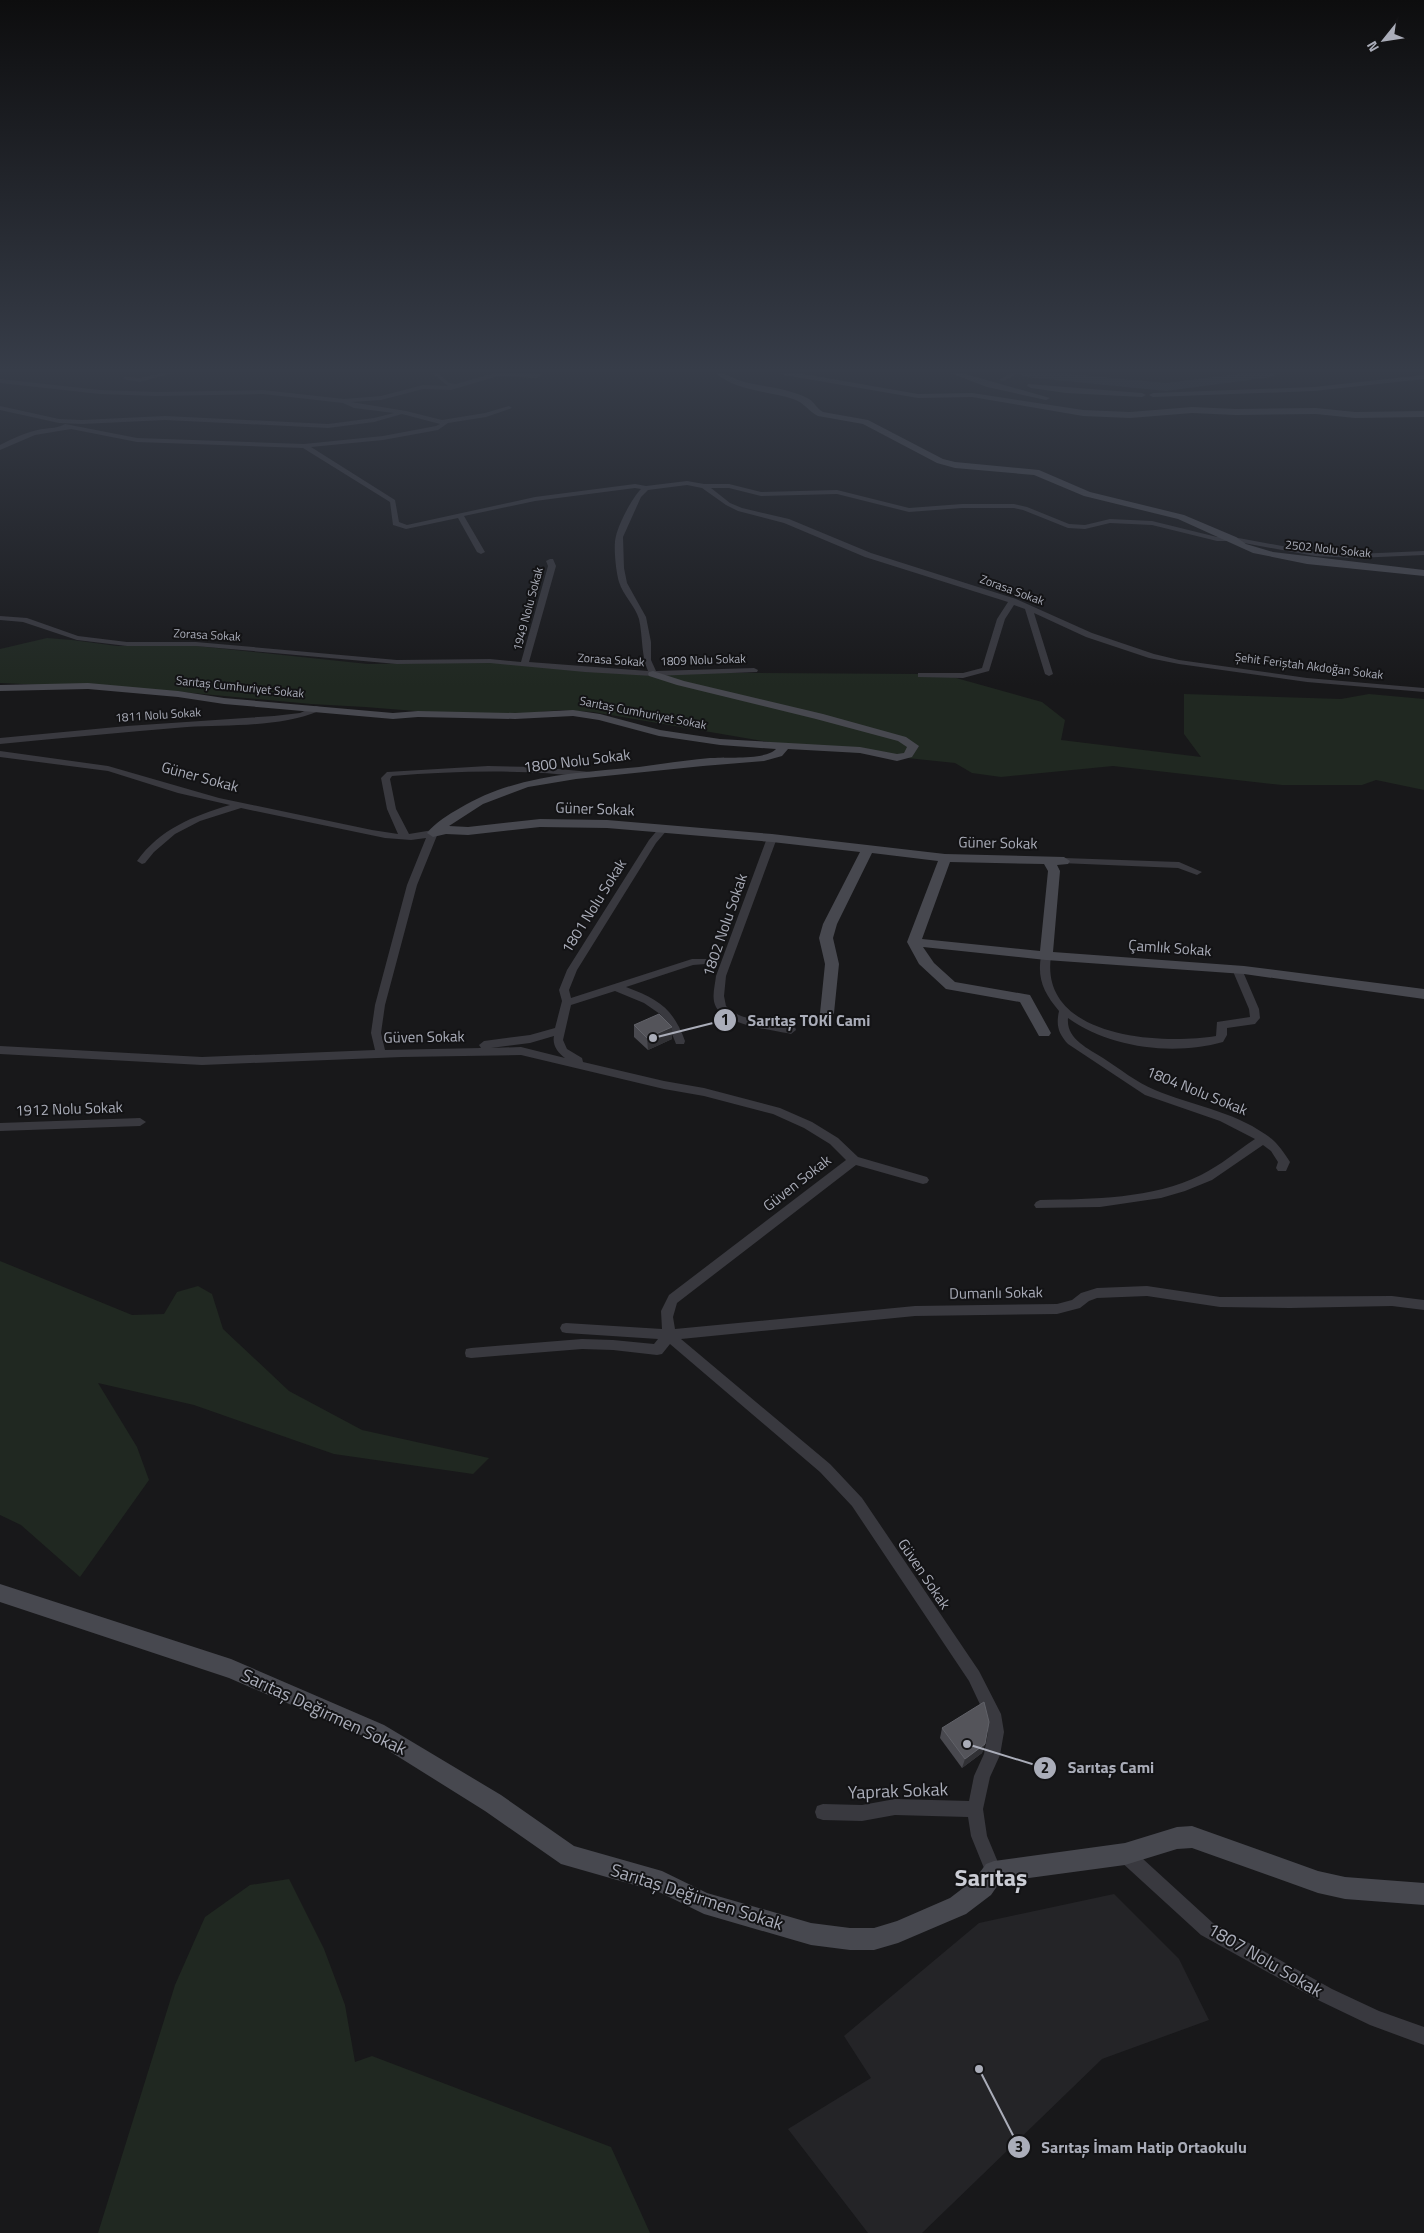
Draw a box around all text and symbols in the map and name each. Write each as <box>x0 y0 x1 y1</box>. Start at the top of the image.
north arrow <box>1359 15 1409 65</box>
text: N <box>1361 37 1384 56</box>
street label: 2502 Nolu Sokak <box>1284 535 1372 562</box>
street label: 1949 Nolu Sokak <box>507 565 548 653</box>
street label: Zorasa Sokak <box>977 569 1047 610</box>
street label: Zorasa Sokak <box>173 623 241 646</box>
street label: Şehit Feriştah Akdoğan Sokak <box>1234 647 1385 684</box>
street label: Zorasa Sokak <box>577 648 646 671</box>
street label: 1809 Nolu Sokak <box>660 648 747 670</box>
street label: Sarıtaş Cumhuriyet Sokak <box>175 670 305 703</box>
street label: Sarıtaş Cumhuriyet Sokak <box>578 691 708 734</box>
street label: 1811 Nolu Sokak <box>114 702 202 727</box>
street label: 1800 Nolu Sokak <box>522 743 632 778</box>
street label: Güner Sokak <box>159 755 241 798</box>
street label: Güner Sokak <box>555 796 635 821</box>
street label: Güner Sokak <box>958 830 1038 855</box>
street label: 1801 Nolu Sokak <box>555 854 632 957</box>
street label: 1802 Nolu Sokak <box>696 870 753 979</box>
street label: Çamlık Sokak <box>1128 933 1212 962</box>
callout: Sarıtaş TOKİ Cami <box>713 1005 881 1036</box>
text: 1 <box>721 1008 729 1031</box>
text: Sarıtaş TOKİ Cami <box>748 1008 870 1032</box>
street label: Güven Sokak <box>383 1024 465 1049</box>
street label: 1804 Nolu Sokak <box>1143 1060 1251 1121</box>
street label: 1912 Nolu Sokak <box>15 1095 123 1122</box>
street label: Güven Sokak <box>758 1149 836 1217</box>
street label: Dumanlı Sokak <box>949 1280 1043 1305</box>
street label: Güven Sokak <box>892 1534 957 1614</box>
street label: Sarıtaş Değirmen Sokak <box>237 1661 412 1762</box>
callout: Sarıtaş Cami <box>1033 1752 1164 1783</box>
text: Sarıtaş Cami <box>1068 1755 1154 1779</box>
text: 2 <box>1041 1756 1049 1779</box>
street label: Yaprak Sokak <box>847 1775 949 1806</box>
street label: Sarıtaş Değirmen Sokak <box>607 1856 787 1937</box>
district label: Sarıtaş <box>955 1859 1027 1895</box>
street label: 1807 Nolu Sokak <box>1203 1916 1328 2004</box>
callout: Sarıtaş İmam Hatip Ortaokulu <box>1006 2132 1257 2163</box>
text: 3 <box>1015 2135 1023 2158</box>
text: Sarıtaş İmam Hatip Ortaokulu <box>1041 2135 1247 2159</box>

